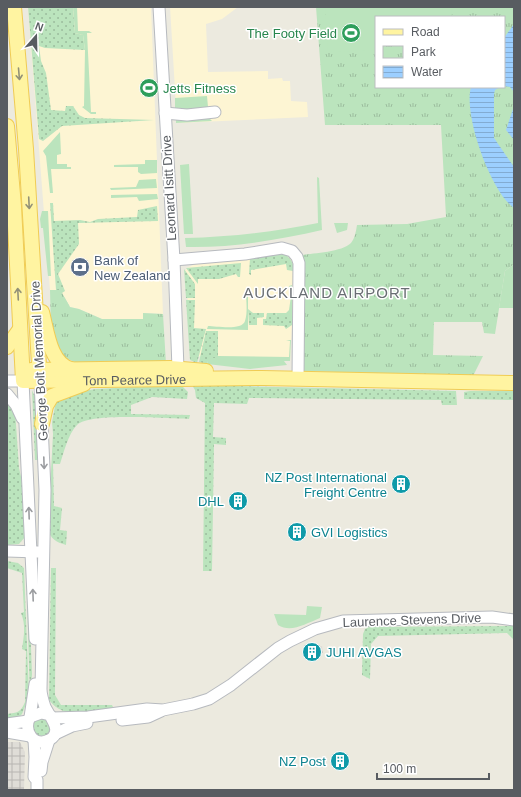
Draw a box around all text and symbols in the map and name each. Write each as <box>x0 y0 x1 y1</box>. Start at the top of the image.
north arrow <box>16 16 56 56</box>
legend <box>375 16 505 88</box>
text: N <box>34 20 45 34</box>
sports icon: The Footy Field <box>340 22 362 44</box>
text: Road <box>411 25 440 39</box>
place label: The Footy Field <box>247 26 337 41</box>
text: Park <box>411 45 437 59</box>
text: Water <box>411 65 443 79</box>
one-way arrow <box>16 67 23 80</box>
sports icon: Jetts Fitness <box>138 77 160 99</box>
place label: Jetts Fitness <box>163 81 236 96</box>
street label: Leonard Isitt Drive <box>159 135 179 241</box>
one-way arrow <box>25 196 32 209</box>
place label: Bank of New Zealand <box>94 253 171 283</box>
bank icon: Bank of New Zealand <box>69 256 91 278</box>
street label: George Bolt Memorial Drive <box>27 281 51 441</box>
district label: AUCKLAND AIRPORT <box>243 284 411 301</box>
one-way arrow <box>14 288 22 301</box>
street label: Tom Pearce Drive <box>83 371 186 388</box>
one-way arrow <box>40 456 47 469</box>
place label: NZ Post International Freight Centre <box>265 470 387 500</box>
building icon: NZ Post International Freight Centre <box>390 473 412 495</box>
building icon: DHL <box>227 490 249 512</box>
place label: DHL <box>198 494 224 509</box>
one-way arrow <box>26 507 33 520</box>
building icon: GVI Logistics <box>286 521 308 543</box>
place label: GVI Logistics <box>311 525 388 540</box>
one-way arrow <box>30 589 37 602</box>
street label: Laurence Stevens Drive <box>342 610 482 630</box>
building icon: JUHI AVGAS <box>301 641 323 663</box>
place label: JUHI AVGAS <box>326 645 402 660</box>
building icon: NZ Post <box>329 750 351 772</box>
place label: NZ Post <box>279 754 326 769</box>
scale bar <box>377 755 489 781</box>
text: 100 m <box>383 762 416 776</box>

